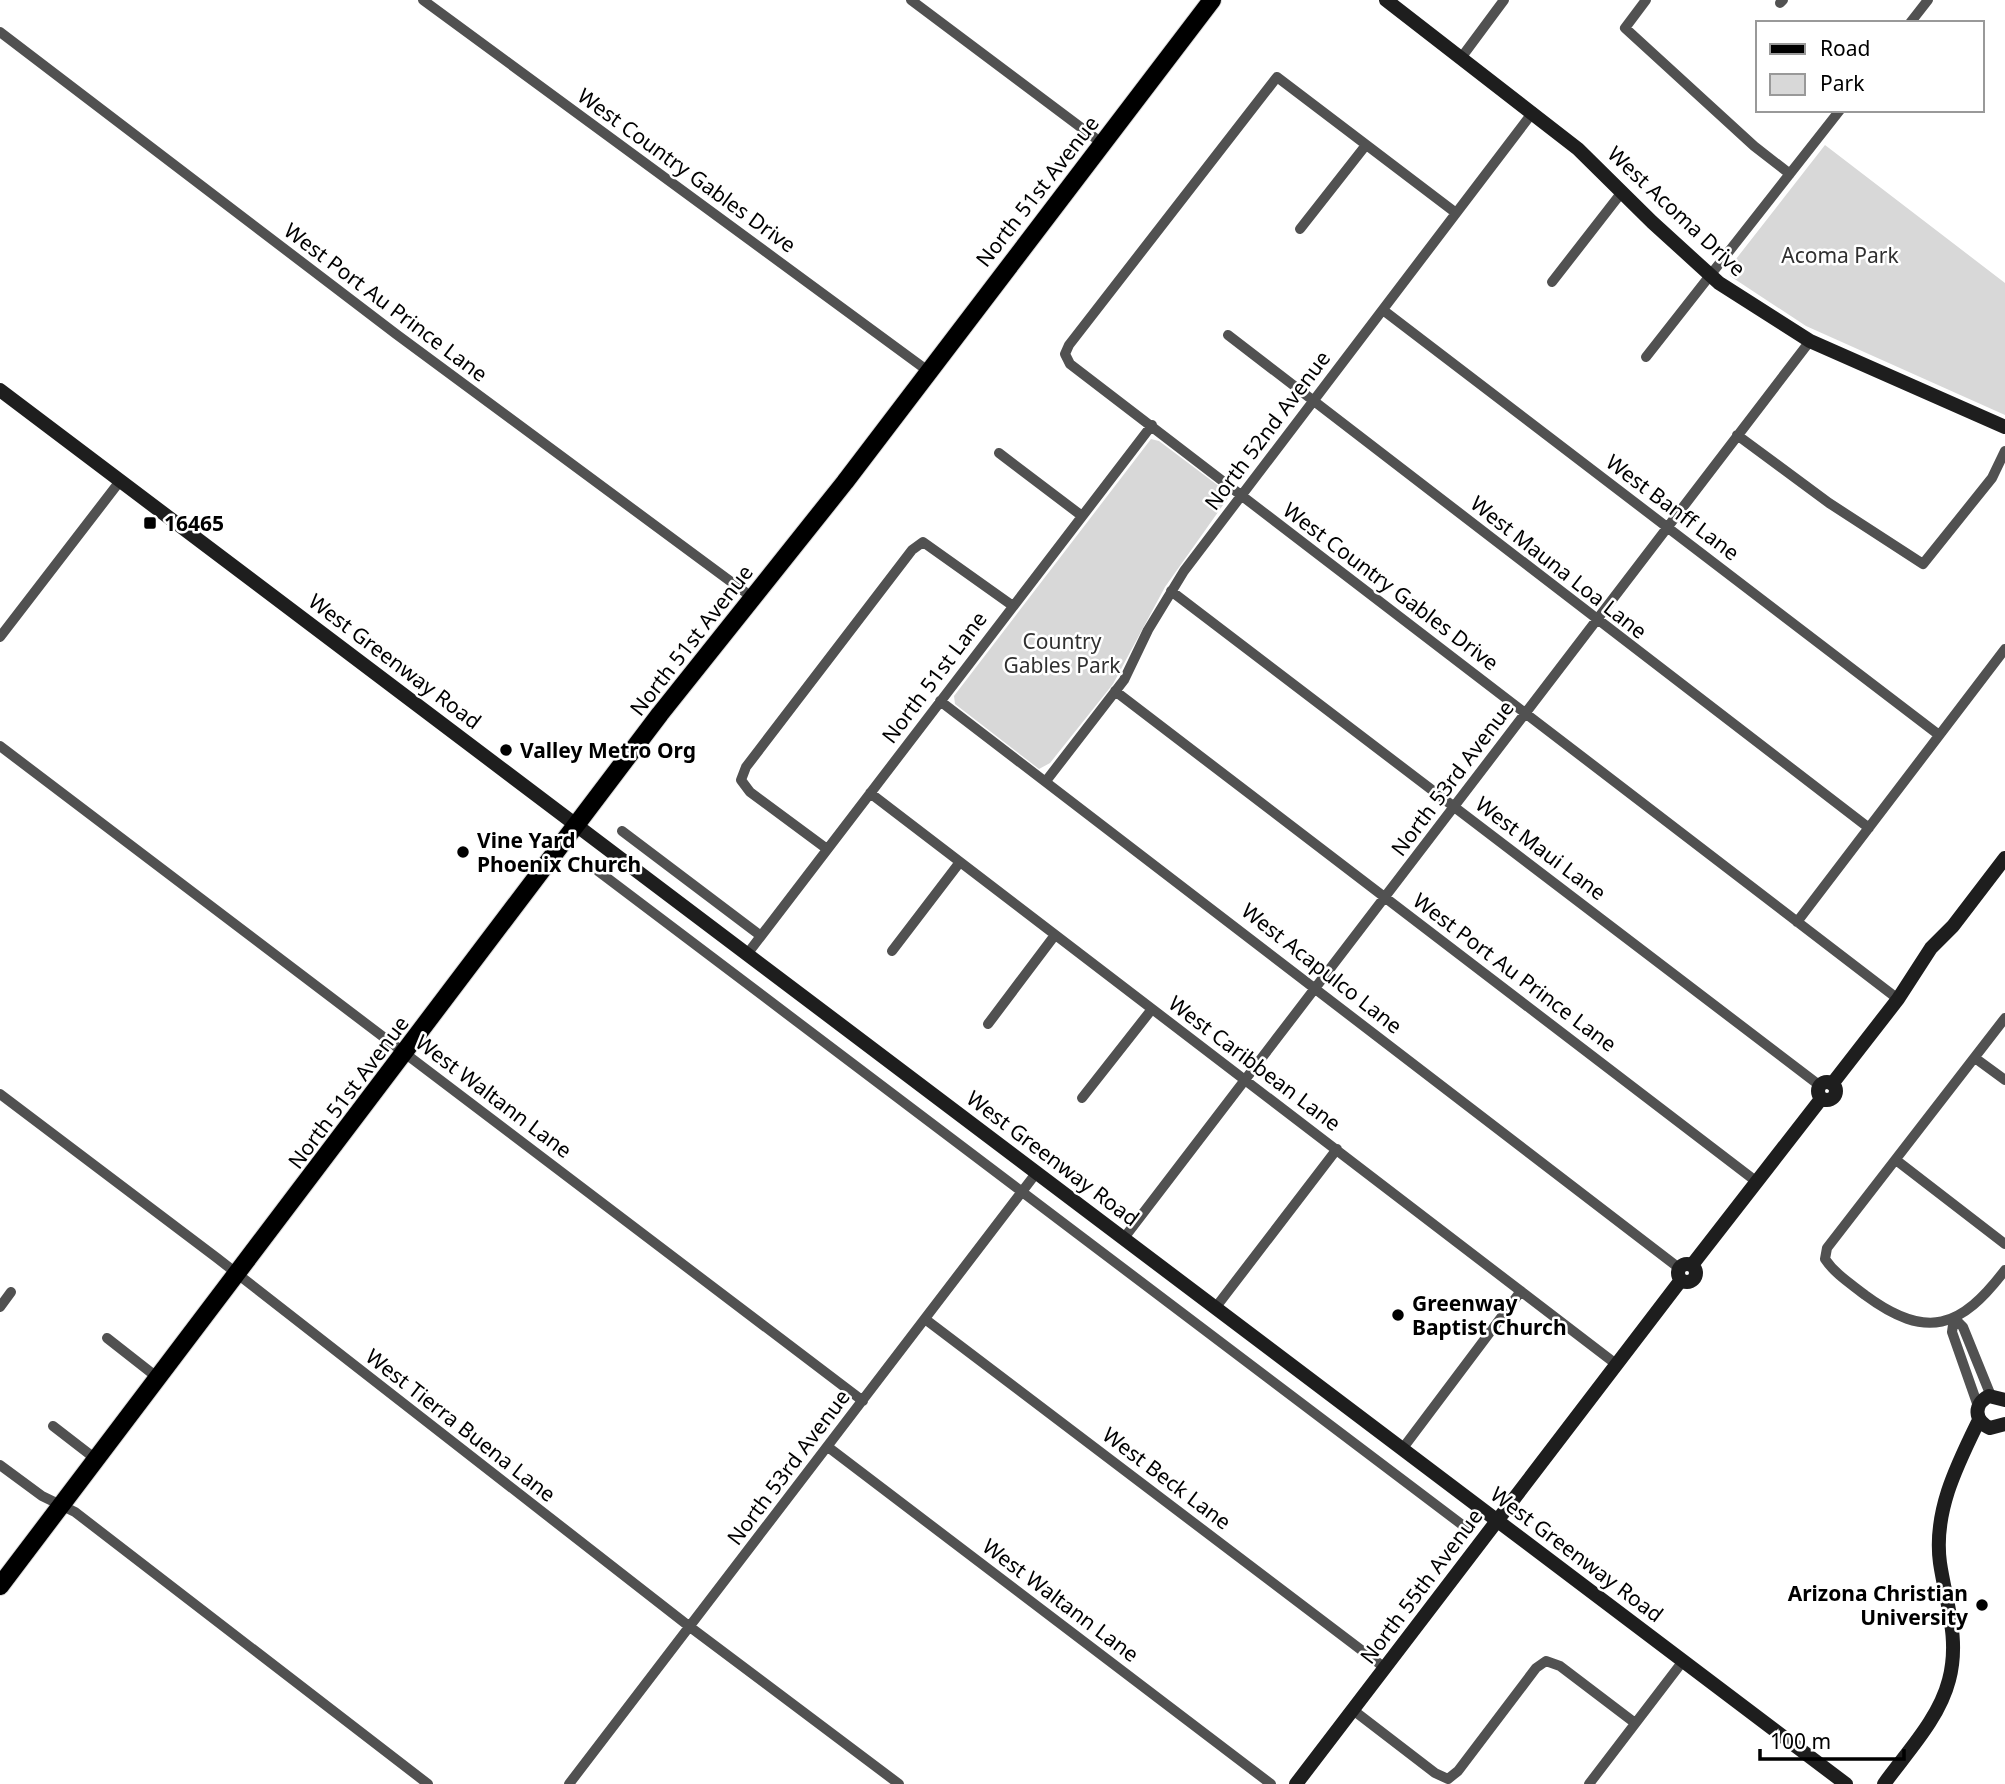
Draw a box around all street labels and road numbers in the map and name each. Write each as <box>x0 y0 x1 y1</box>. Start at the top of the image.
street label: West Country Gables Drive <box>572 81 802 259</box>
street label: North 51st Avenue <box>969 110 1105 272</box>
street label: West Acoma Drive <box>1602 140 1752 282</box>
street label: West Port Au Prince Lane <box>279 216 493 388</box>
street label: North 52nd Avenue <box>1198 345 1336 515</box>
street label: West Banff Lane <box>1601 448 1745 566</box>
street label: West Mauna Loa Lane <box>1465 489 1653 645</box>
street label: West Country Gables Drive <box>1278 496 1504 676</box>
street label: North 51st Avenue <box>623 559 759 721</box>
street label: West Greenway Road <box>303 587 487 735</box>
street label: North 51st Lane <box>875 605 993 749</box>
street label: North 53rd Avenue <box>1384 695 1520 861</box>
street label: West Maui Lane <box>1470 790 1612 906</box>
street label: West Port Au Prince Lane <box>1408 886 1622 1058</box>
street label: West Acapulco Lane <box>1236 896 1408 1040</box>
street label: West Caribbean Lane <box>1163 989 1347 1137</box>
street label: North 51st Avenue <box>281 1010 415 1174</box>
street label: West Waltann Lane <box>410 1028 578 1164</box>
street label: West Greenway Road <box>961 1084 1145 1232</box>
street label: West Tierra Buena Lane <box>360 1342 562 1508</box>
street label: North 53rd Avenue <box>720 1384 856 1550</box>
street label: West Beck Lane <box>1097 1421 1237 1535</box>
street label: West Greenway Road <box>1485 1480 1669 1628</box>
street label: North 55th Avenue <box>1354 1503 1488 1669</box>
street label: West Waltann Lane <box>977 1532 1145 1668</box>

